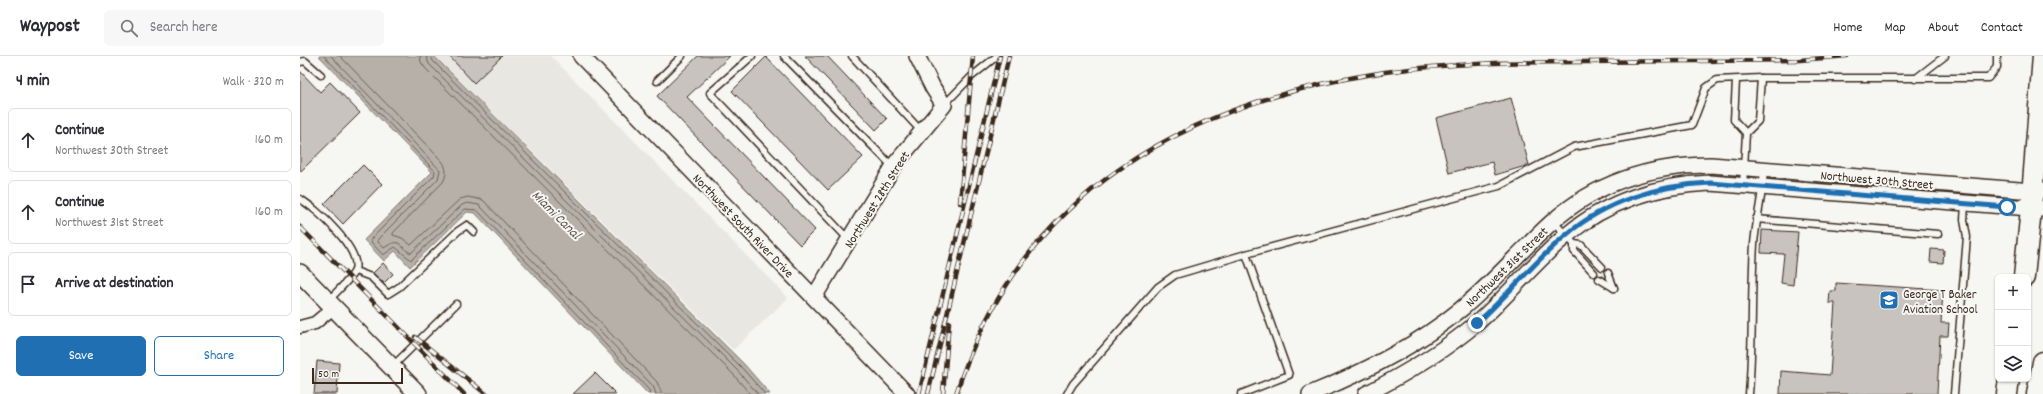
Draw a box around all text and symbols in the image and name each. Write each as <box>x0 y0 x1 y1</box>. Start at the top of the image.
search box <box>104 10 384 46</box>
text: Waypost <box>20 14 80 41</box>
icon: search <box>118 17 140 39</box>
text: Search here <box>150 17 218 39</box>
text: Home <box>1833 18 1862 38</box>
text: Map <box>1884 18 1906 38</box>
text: About <box>1928 18 1959 38</box>
text: Contact <box>1981 18 2023 38</box>
text: 4 min <box>16 70 50 94</box>
text: Walk · 320 m <box>223 73 284 92</box>
text: Continue <box>55 120 104 142</box>
icon: ahead <box>17 129 39 151</box>
text: 160 m <box>255 131 283 150</box>
text: Northwest 30th Street <box>55 142 168 161</box>
street label: Northwest 28th Street <box>841 148 916 253</box>
street label: Northwest 30th Street <box>1820 167 1934 196</box>
street label: Northwest South River Drive <box>687 170 797 283</box>
water label: Miami Canal <box>526 186 586 246</box>
text: Continue <box>55 192 104 214</box>
route start <box>1998 198 2016 216</box>
icon: ahead <box>17 201 39 223</box>
text: 160 m <box>255 203 283 222</box>
text: Northwest 31st Street <box>55 214 164 233</box>
street label: Northwest 31st Street <box>1462 223 1554 312</box>
icon: arrive <box>17 273 39 295</box>
text: Arrive at destination <box>55 273 173 295</box>
map controls <box>1995 274 2031 382</box>
button: + <box>1995 274 2031 310</box>
place label: George T Baker Aviation School <box>1903 286 1978 320</box>
school or university icon: George T Baker Aviation School <box>1878 289 1900 311</box>
button: − <box>1995 310 2031 346</box>
route end <box>1468 314 1486 332</box>
button: Save <box>16 336 146 376</box>
button: Share <box>154 336 284 376</box>
button: layers <box>1995 346 2031 382</box>
scale bar <box>312 366 403 385</box>
text: 50 m <box>318 367 339 383</box>

